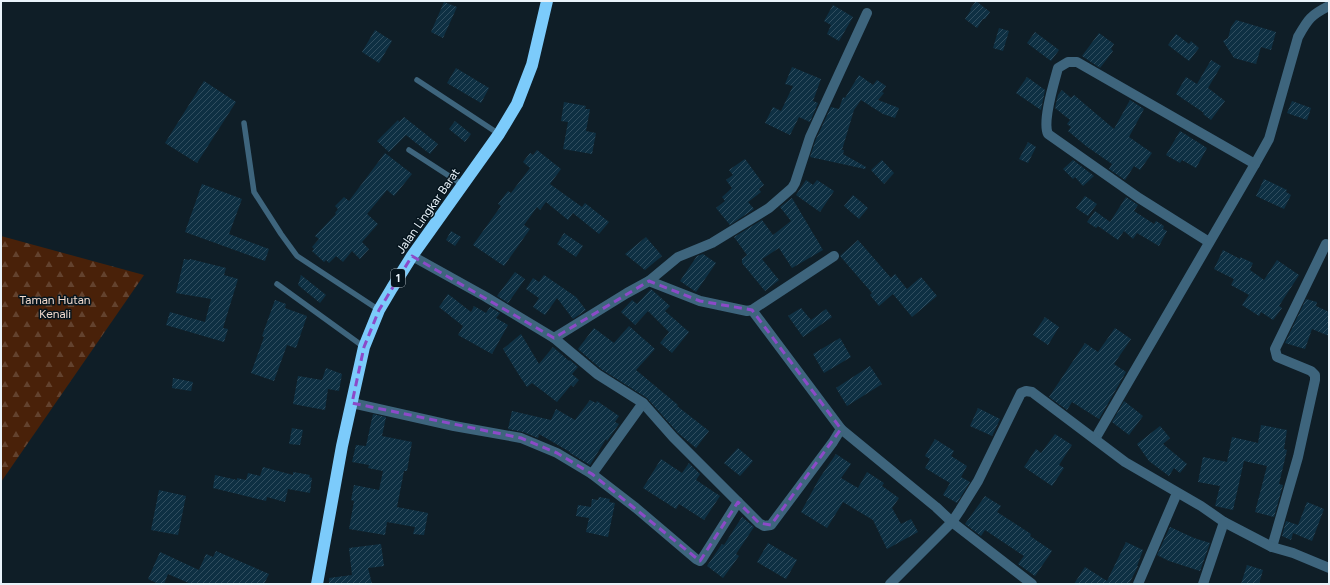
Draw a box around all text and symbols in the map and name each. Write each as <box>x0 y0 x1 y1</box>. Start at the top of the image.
street label: Jalan Lingkar Barat <box>393 165 463 256</box>
road number: 1 <box>391 269 405 287</box>
park label: Taman Hutan Kenali <box>19 293 91 321</box>

